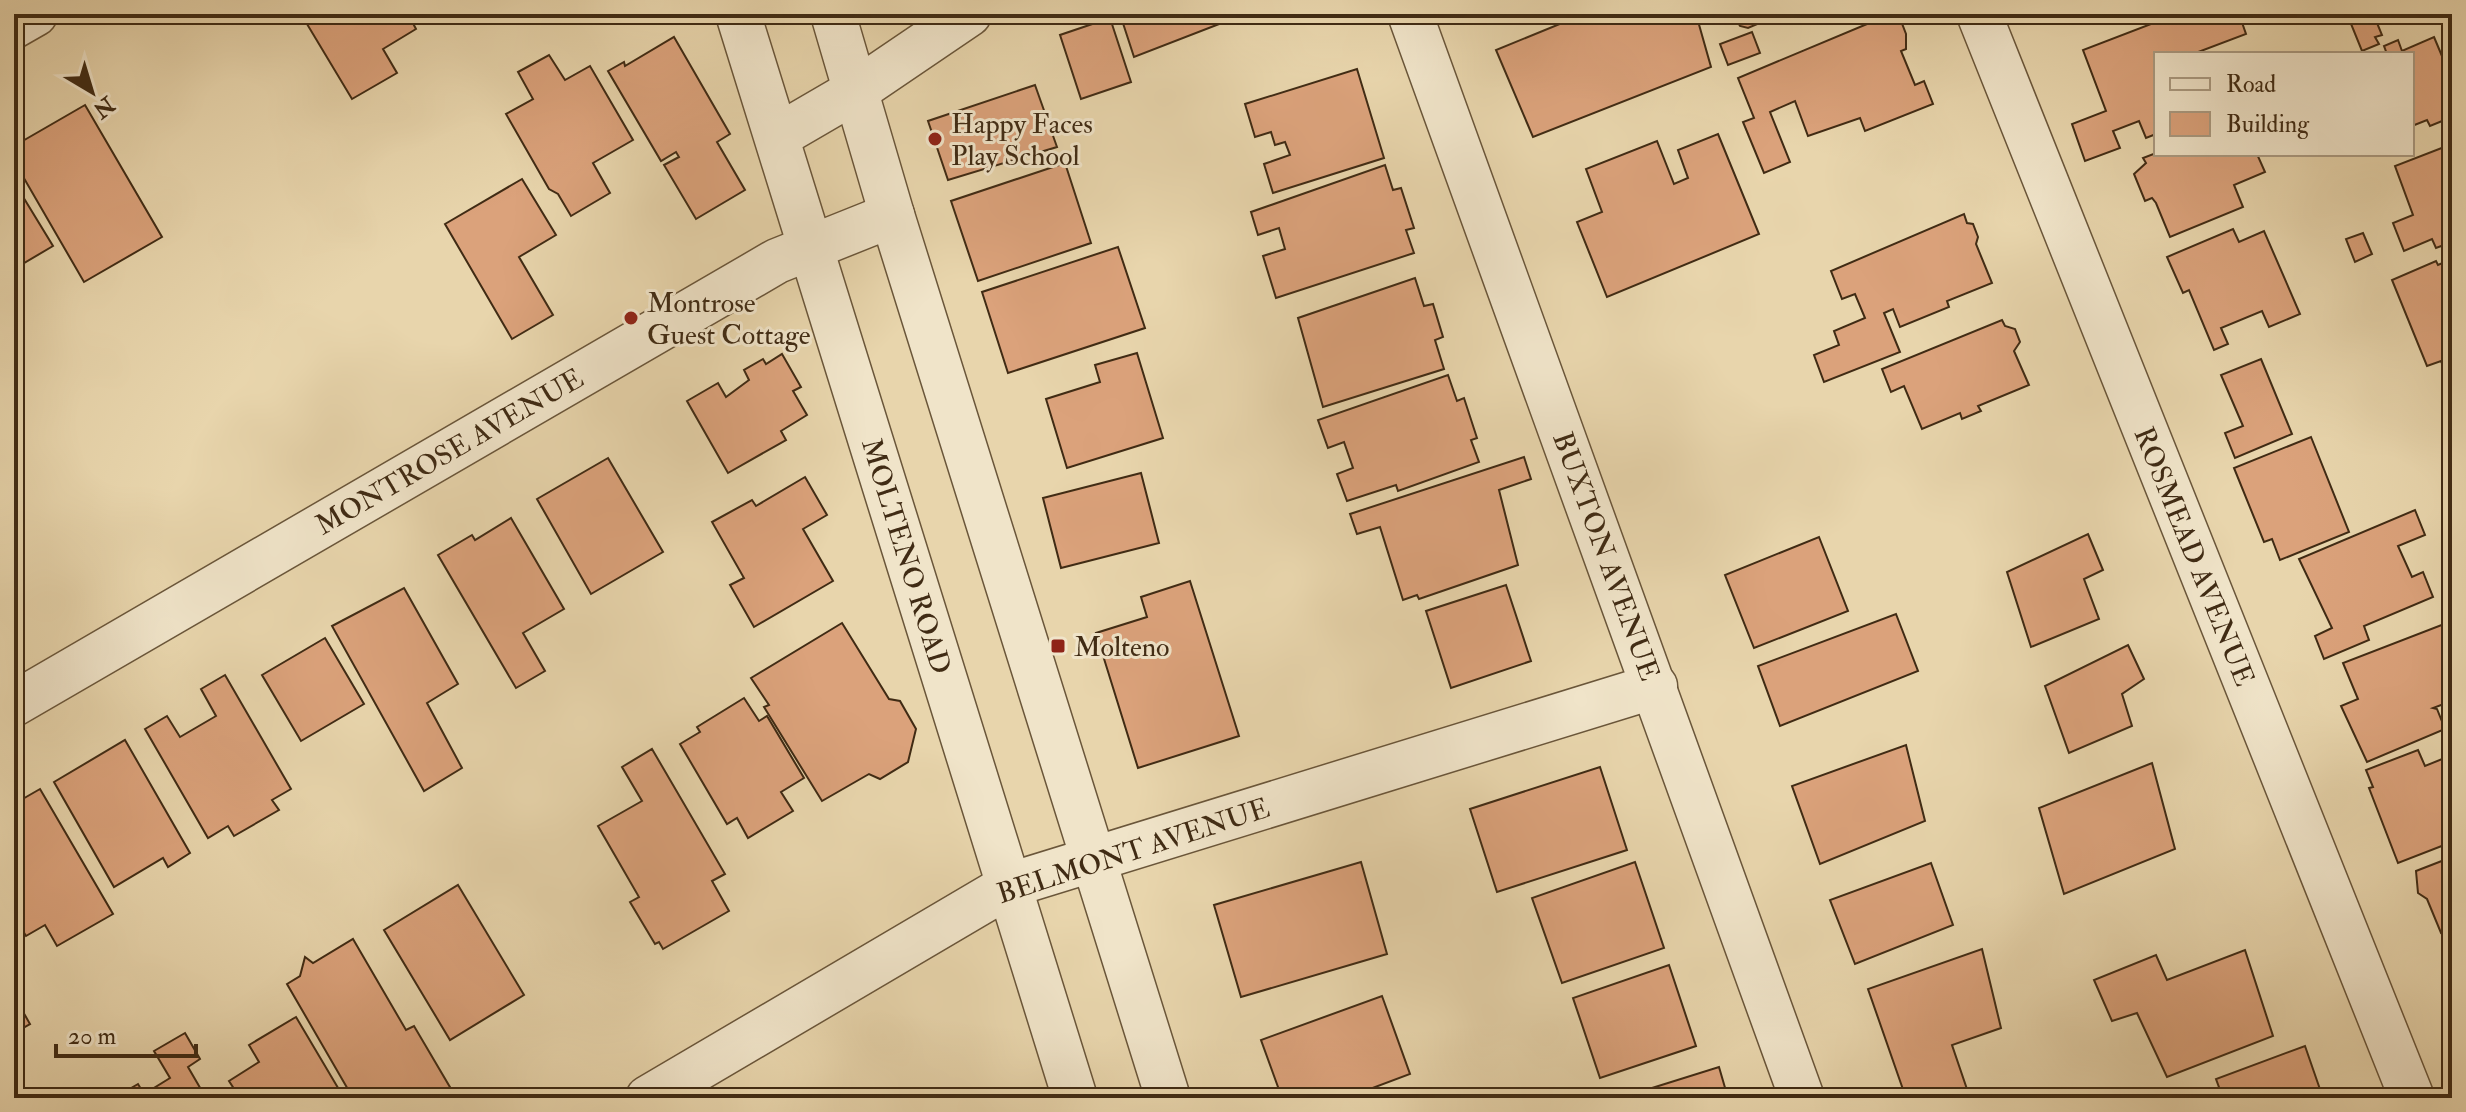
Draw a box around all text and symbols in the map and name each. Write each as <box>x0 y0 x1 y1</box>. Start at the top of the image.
north arrow <box>52 52 132 132</box>
legend <box>2154 52 2414 156</box>
text: Road <box>2226 69 2276 100</box>
text: N <box>87 89 121 124</box>
place label: Happy Faces Play School <box>951 107 1093 174</box>
text: Building <box>2226 109 2310 140</box>
marker: Happy Faces Play School <box>926 130 944 148</box>
place label: Montrose Guest Cottage <box>647 286 811 353</box>
marker: Montrose Guest Cottage <box>622 309 640 327</box>
street label: MONTROSE AVENUE <box>309 361 590 543</box>
street label: ROSMEAD AVENUE <box>2126 422 2262 691</box>
street label: BUXTON AVENUE <box>1544 427 1667 686</box>
street label: MOLTENO ROAD <box>853 434 958 679</box>
place label: Molteno <box>1074 630 1170 665</box>
marker: Molteno <box>1049 637 1067 655</box>
street label: BELMONT AVENUE <box>993 791 1274 912</box>
scale bar <box>56 1008 196 1058</box>
text: 20 m <box>68 1021 117 1052</box>

